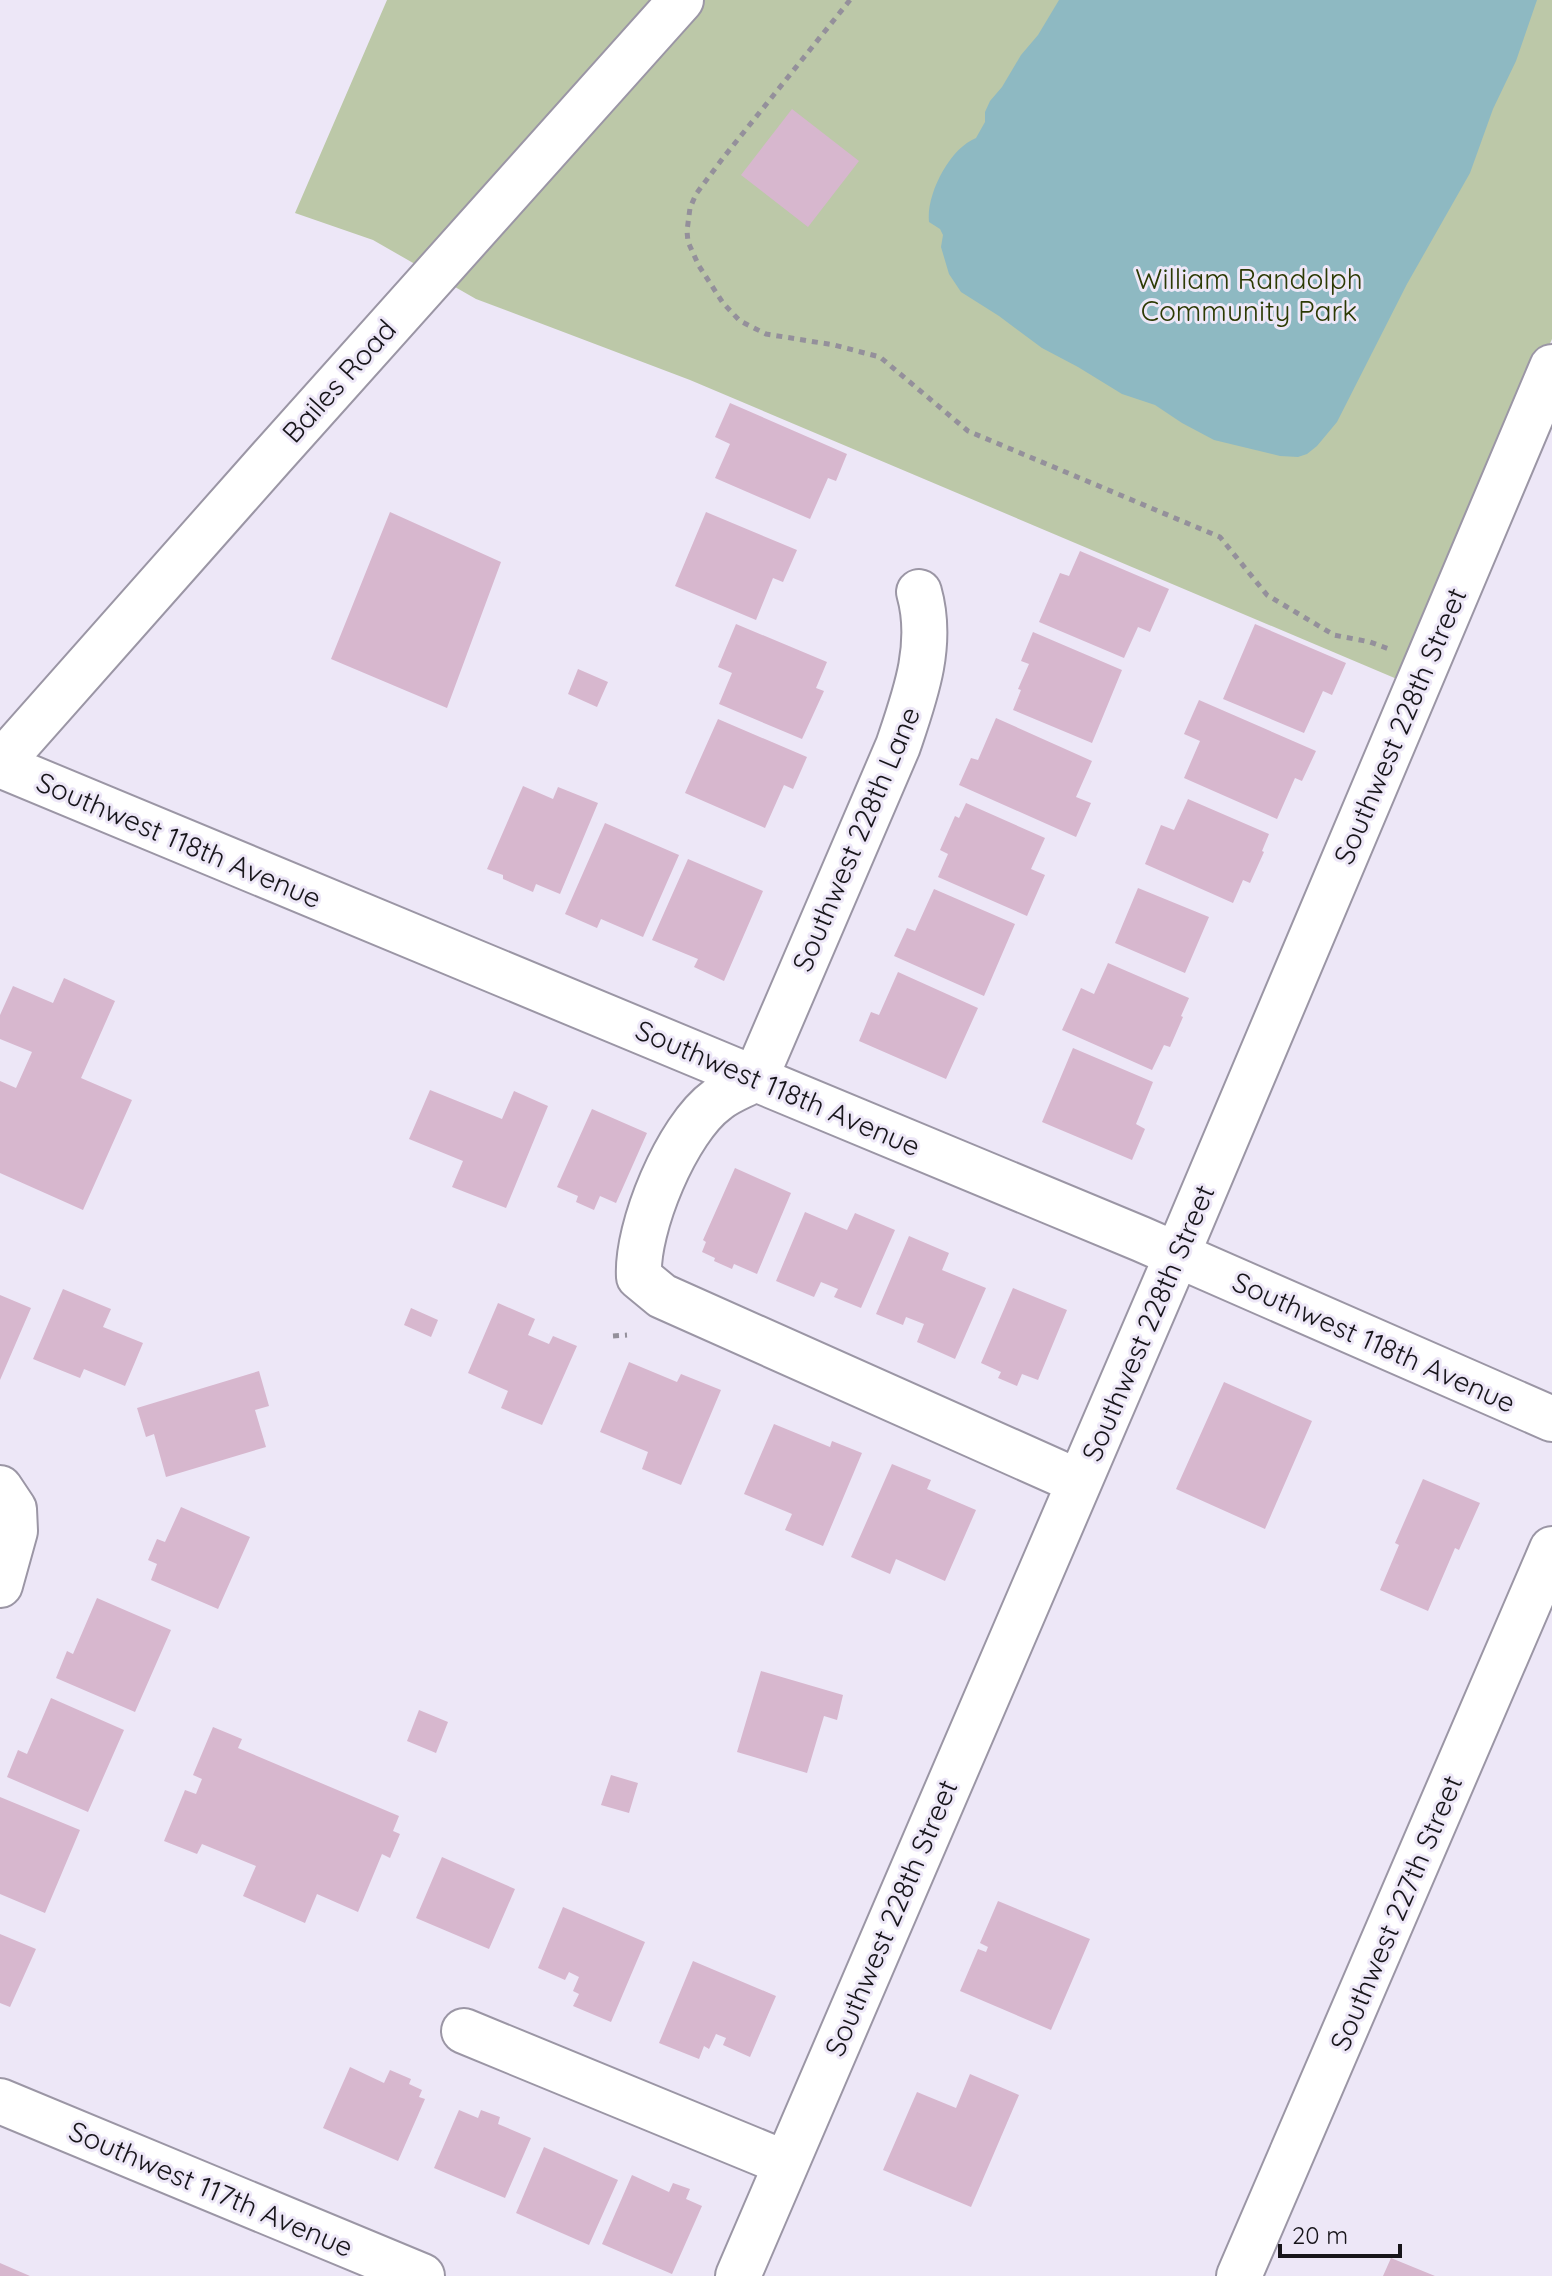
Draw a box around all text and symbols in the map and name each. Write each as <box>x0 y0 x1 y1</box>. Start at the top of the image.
park label: William Randolph Community Park <box>1135 261 1363 328</box>
street label: Bailes Road <box>274 312 403 449</box>
street label: Southwest 228th Street <box>1325 582 1474 869</box>
street label: Southwest 228th Lane <box>784 701 927 976</box>
street label: Southwest 118th Avenue <box>32 764 327 915</box>
street label: Southwest 118th Avenue <box>631 1012 926 1163</box>
street label: Southwest 228th Street <box>1073 1179 1222 1466</box>
street label: Southwest 118th Avenue <box>1227 1263 1521 1420</box>
street label: Southwest 227th Street <box>1322 1770 1469 2056</box>
street label: Southwest 228th Street <box>816 1774 965 2061</box>
street label: Southwest 117th Avenue <box>64 2113 358 2264</box>
scale bar <box>1280 2208 1400 2258</box>
text: 20 m <box>1292 2220 1348 2250</box>

